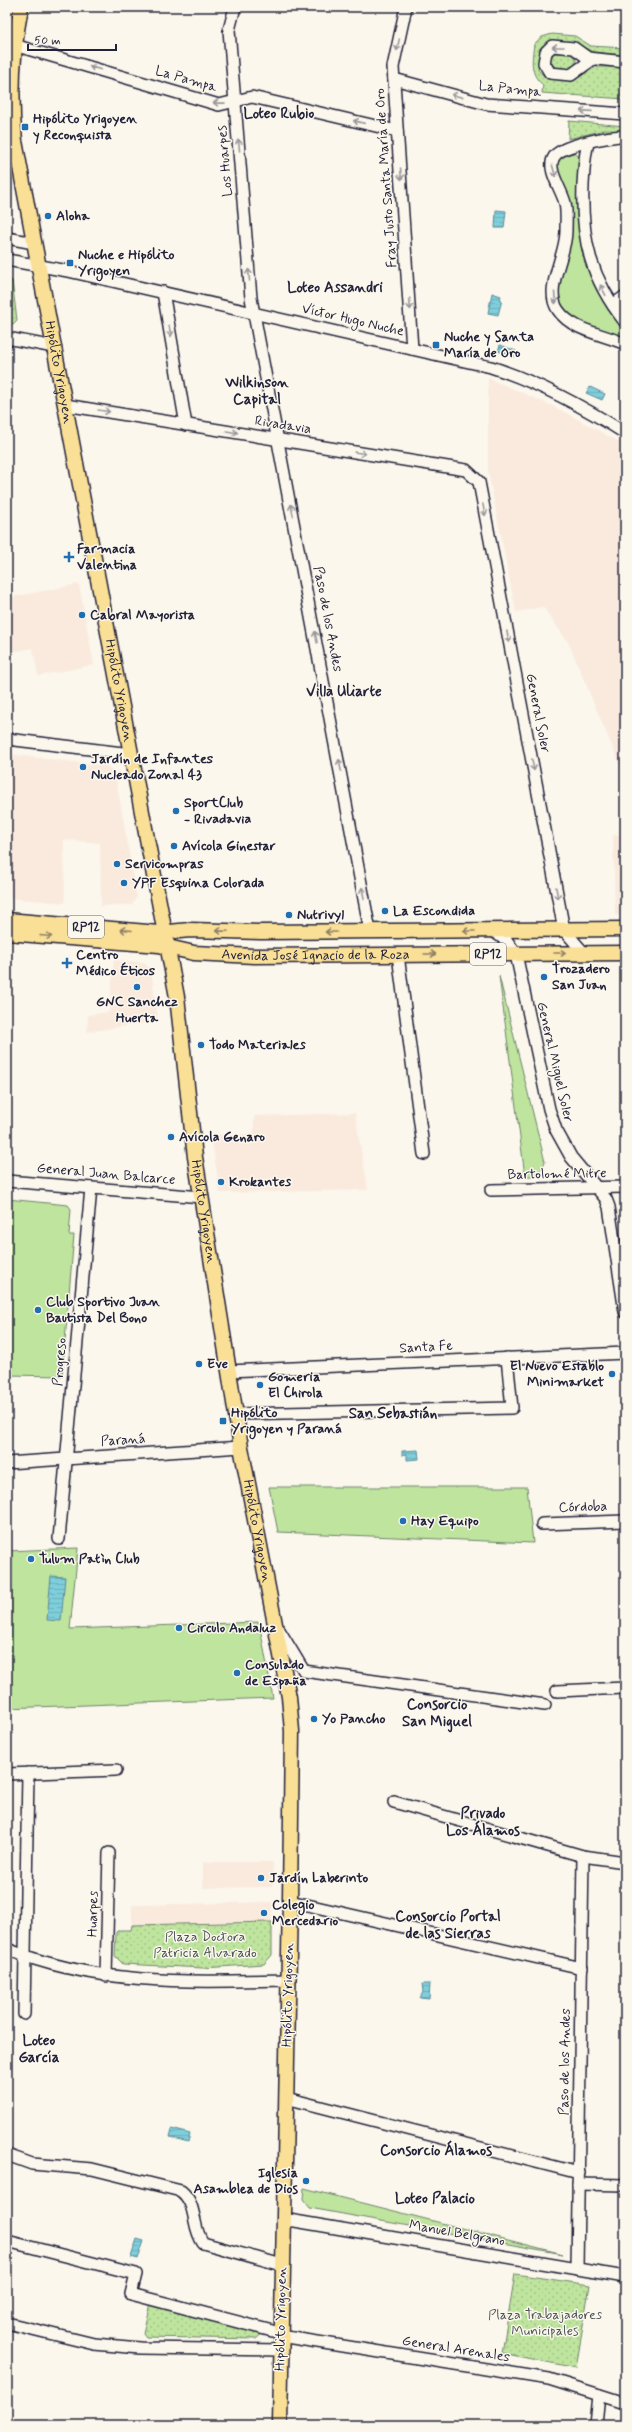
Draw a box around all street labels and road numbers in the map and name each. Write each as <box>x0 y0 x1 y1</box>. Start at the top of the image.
street label: La Pampa <box>153 62 219 97</box>
street label: La Pampa <box>478 77 543 101</box>
street label: Fray Justo Santa María de Oro <box>371 88 401 268</box>
street label: Los Huarpes <box>213 124 237 197</box>
street label: Víctor Hugo Nuche <box>300 299 406 341</box>
street label: Hipólito Yrigoyen <box>40 319 77 425</box>
street label: Rivadavia <box>253 412 313 438</box>
street label: Paso de los Andes <box>309 565 347 673</box>
street label: Hipólito Yrigoyen <box>100 638 138 744</box>
street label: General Soler <box>521 672 555 754</box>
road number: RP12 <box>68 916 104 938</box>
road number: RP12 <box>470 943 506 965</box>
street label: Avenida José Ignacio de la Roza <box>221 945 410 965</box>
street label: General Miguel Soler <box>531 1000 578 1124</box>
street label: General Juan Balcarce <box>36 1159 176 1189</box>
street label: Hipólito Yrigoyen <box>187 1159 221 1264</box>
street label: Bartolomé Mitre <box>507 1164 607 1184</box>
street label: Progreso <box>49 1337 71 1387</box>
street label: Santa Fe <box>399 1337 454 1357</box>
street label: Paraná <box>100 1429 146 1451</box>
street label: Hipólito Yrigoyen <box>238 1478 276 1584</box>
street label: Córdoba <box>558 1497 608 1517</box>
street label: Huarpes <box>84 1891 102 1937</box>
street label: Hipólito Yrigoyen <box>278 1943 298 2047</box>
street label: Paso de los Andes <box>555 2008 575 2116</box>
street label: Manuel Belgrano <box>408 2216 506 2251</box>
street label: Hipólito Yrigoyen <box>271 2267 291 2371</box>
street label: General Arenales <box>401 2332 511 2366</box>

